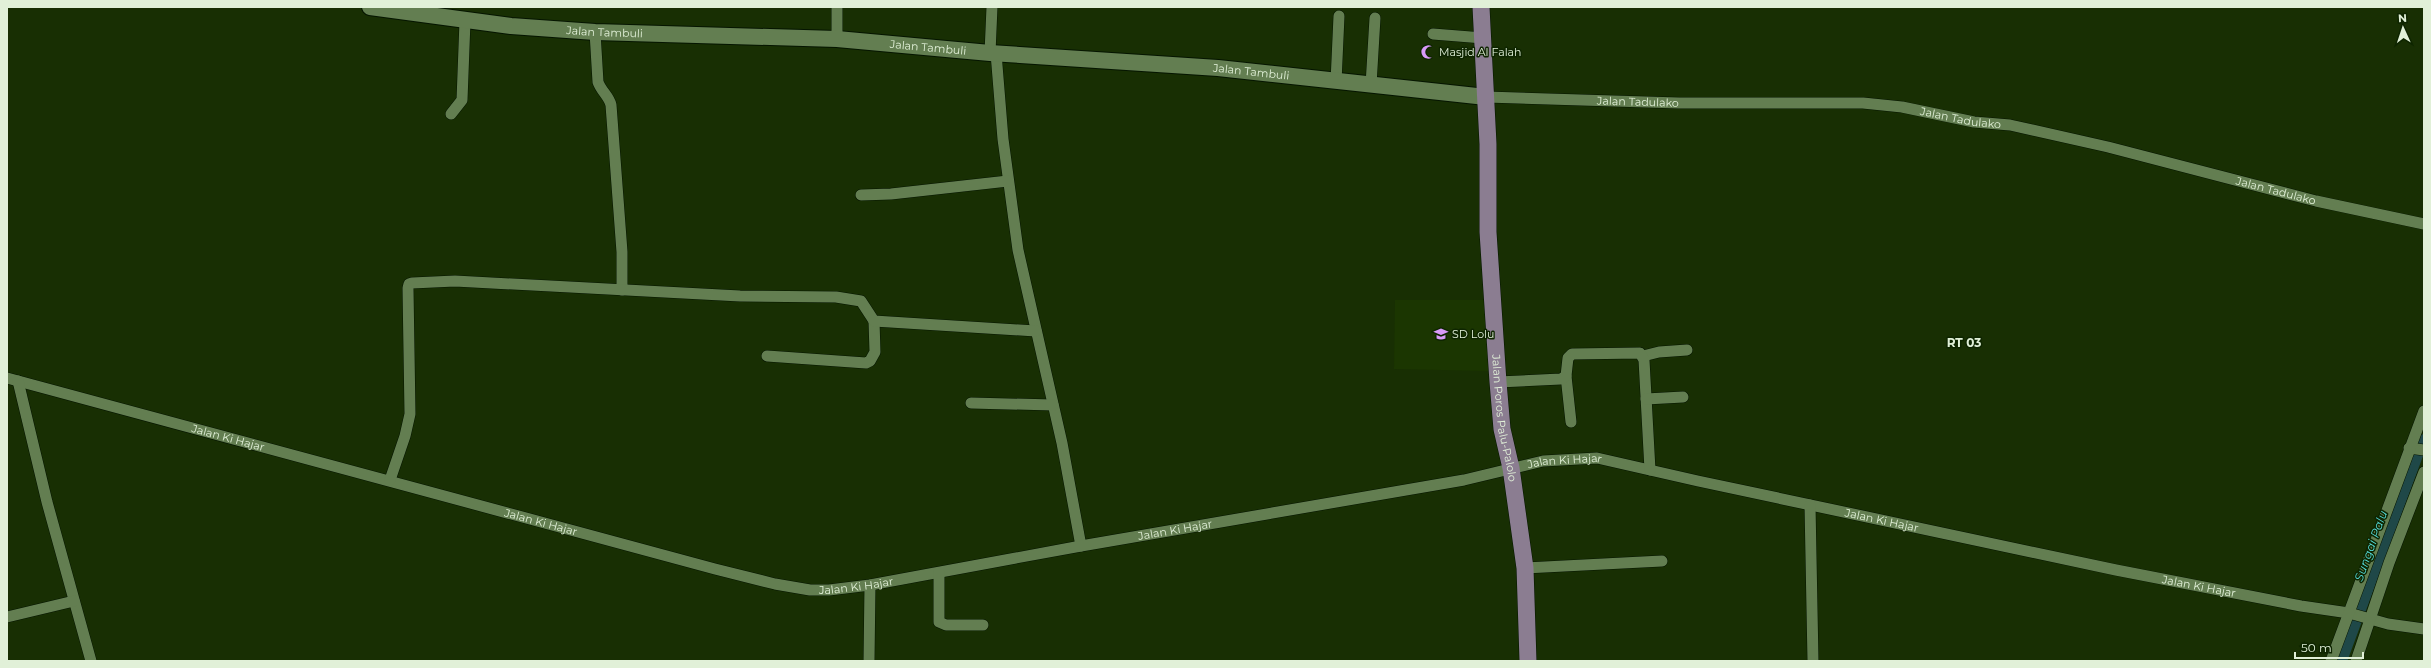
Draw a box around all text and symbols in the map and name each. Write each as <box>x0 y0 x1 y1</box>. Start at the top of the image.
north arrow <box>2383 8 2423 48</box>
text: N <box>2398 11 2407 25</box>
street label: Jalan Tambuli <box>565 23 643 40</box>
street label: Jalan Tambuli <box>888 37 967 58</box>
mosque icon: Masjid Al Falah <box>1420 44 1436 60</box>
place label: Masjid Al Falah <box>1439 45 1522 59</box>
street label: Jalan Tambuli <box>1211 61 1290 83</box>
street label: Jalan Tadulako <box>1596 93 1679 110</box>
street label: Jalan Tadulako <box>1918 104 2002 131</box>
street label: Jalan Tadulako <box>2234 173 2318 208</box>
school or university icon: SD Lolu <box>1433 326 1449 342</box>
place label: SD Lolu <box>1452 327 1494 341</box>
district label: RT 03 <box>1947 335 1981 350</box>
street label: Jalan Poros Palu-Palolo <box>1489 353 1520 483</box>
street label: Jalan Ki Hajar <box>189 421 266 454</box>
street label: Jalan Ki Hajar <box>1525 451 1603 472</box>
street label: Jalan Ki Hajar <box>502 505 579 539</box>
street label: Jalan Ki Hajar <box>1843 505 1920 535</box>
water label: Sungai Palu <box>2351 508 2390 583</box>
street label: Jalan Ki Hajar <box>1136 517 1213 543</box>
street label: Jalan Ki Hajar <box>2160 572 2237 600</box>
street label: Jalan Ki Hajar <box>818 574 894 597</box>
scale bar <box>2295 634 2363 660</box>
text: 50 m <box>2301 640 2332 655</box>

